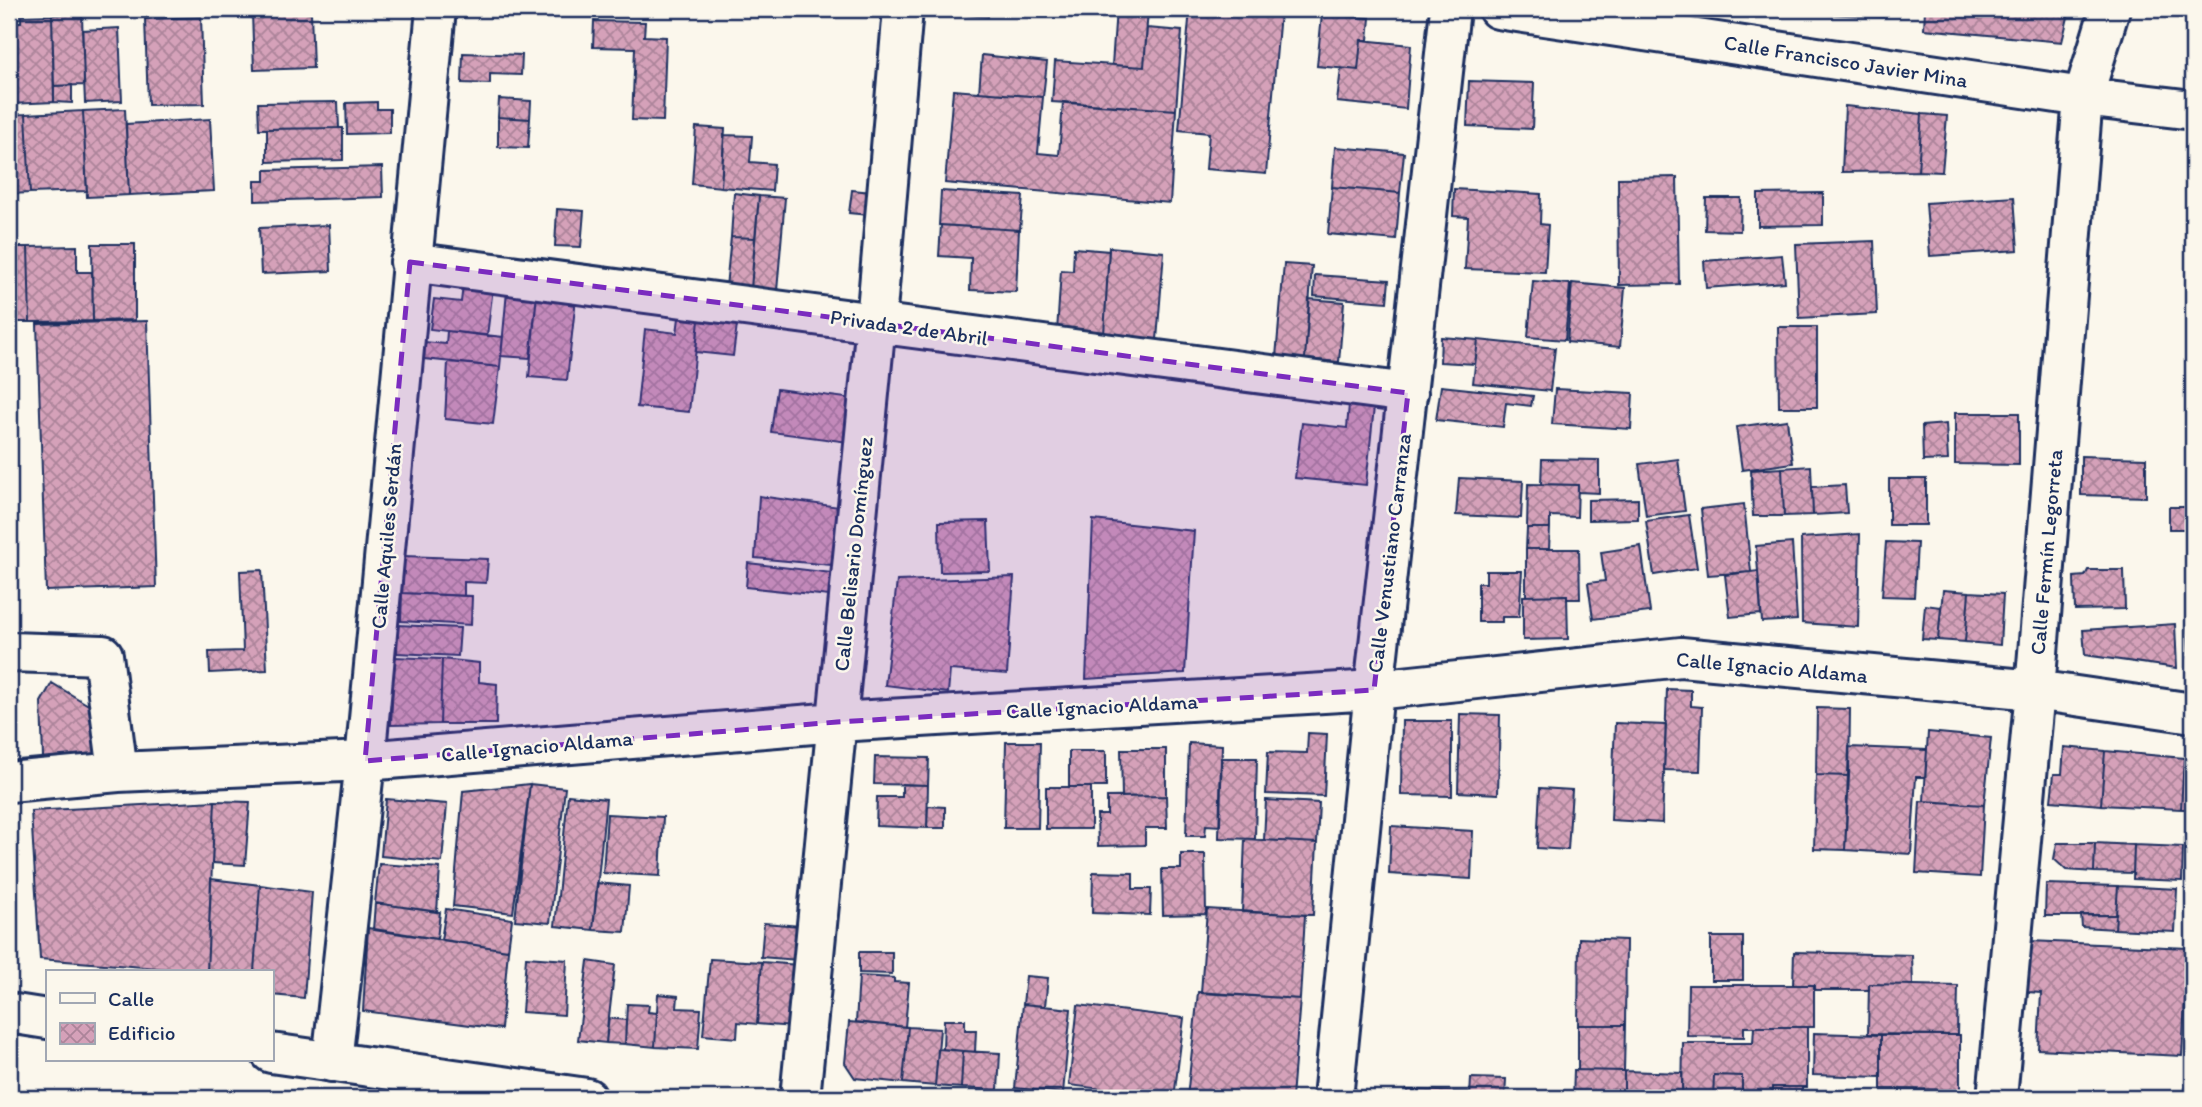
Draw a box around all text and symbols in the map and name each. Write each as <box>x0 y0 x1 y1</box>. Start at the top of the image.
street label: Calle Francisco Javier Mina <box>1722 29 1970 93</box>
street label: Privada 2 de Abril <box>829 304 989 350</box>
street label: Calle Venustiano Carranza <box>1362 432 1416 674</box>
street label: Calle Belisario Domínguez <box>828 435 878 673</box>
street label: Calle Aquiles Serdán <box>365 442 407 630</box>
street label: Calle Fermín Legorreta <box>2025 448 2067 656</box>
street label: Calle Ignacio Aldama <box>1675 646 1869 688</box>
street label: Calle Ignacio Aldama <box>1005 688 1199 724</box>
street label: Calle Ignacio Aldama <box>440 725 634 767</box>
legend <box>46 970 273 1062</box>
text: Calle <box>108 986 154 1011</box>
text: Edificio <box>108 1020 176 1045</box>

